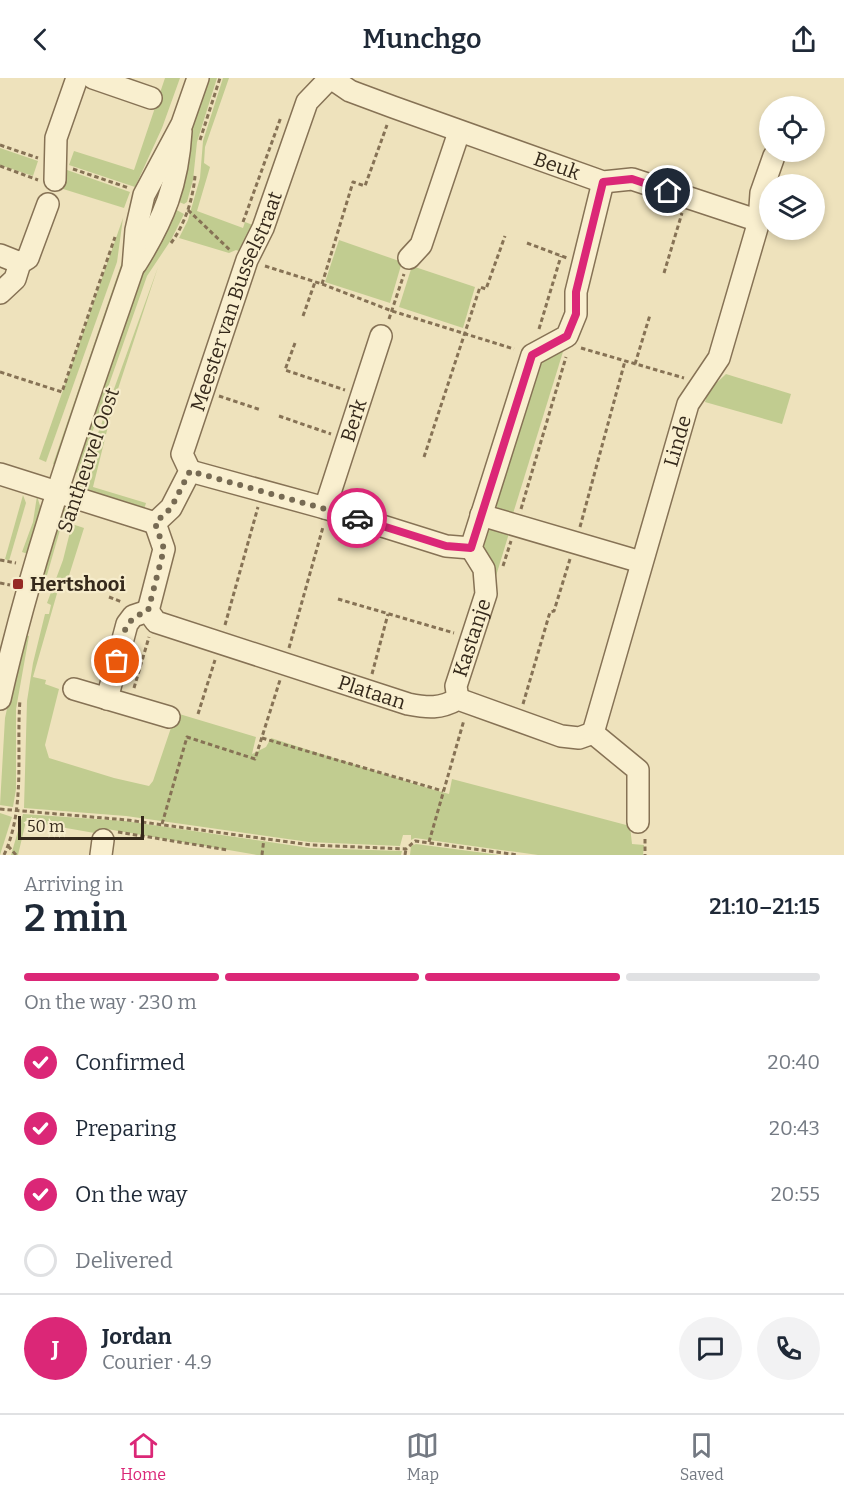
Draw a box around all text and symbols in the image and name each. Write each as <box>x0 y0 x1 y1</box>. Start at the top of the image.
icon: back <box>24 23 57 56</box>
text: Munchgo <box>362 23 482 55</box>
icon: share <box>787 23 820 56</box>
map controls <box>759 96 825 240</box>
button: locate <box>759 96 825 162</box>
street label: Beuk <box>531 146 584 185</box>
pin <box>642 165 693 216</box>
icon: home <box>651 174 684 207</box>
button: layers <box>759 174 825 240</box>
street label: Meester van Busselstraat <box>185 188 287 414</box>
street label: Santheuvel Oost <box>52 384 124 536</box>
street label: Berk <box>335 396 372 445</box>
street label: Linde <box>659 413 696 469</box>
courier <box>327 488 387 548</box>
icon: car <box>341 502 374 535</box>
place label: Hertshooi <box>30 572 126 596</box>
marker: Hertshooi <box>11 577 25 591</box>
street label: Kastanje <box>448 595 496 680</box>
pin <box>91 635 142 686</box>
icon: bag <box>100 644 133 677</box>
street label: Plataan <box>335 670 409 715</box>
scale bar <box>18 813 144 840</box>
text: 50 m <box>27 817 64 836</box>
text: Arriving in <box>24 872 123 896</box>
text: 21:10–21:15 <box>709 893 820 920</box>
text: 2 min <box>24 895 127 941</box>
text: On the way · 230 m <box>24 990 197 1014</box>
icon: check <box>24 1046 57 1079</box>
text: Confirmed <box>75 1049 185 1076</box>
text: 20:40 <box>768 1050 820 1074</box>
icon: check <box>24 1112 57 1145</box>
text: Preparing <box>75 1115 177 1142</box>
text: 20:43 <box>769 1116 820 1140</box>
icon: check <box>24 1178 57 1211</box>
text: On the way <box>75 1181 187 1208</box>
text: 20:55 <box>771 1182 820 1206</box>
text: Delivered <box>75 1247 173 1274</box>
button: chat <box>679 1317 742 1380</box>
button: phone <box>757 1317 820 1380</box>
text: Jordan <box>102 1323 172 1350</box>
text: J <box>52 1335 59 1362</box>
text: Courier · 4.9 <box>102 1350 212 1374</box>
tab: Home <box>120 1429 166 1484</box>
tab: Map <box>406 1429 439 1484</box>
tab: Saved <box>680 1429 724 1484</box>

